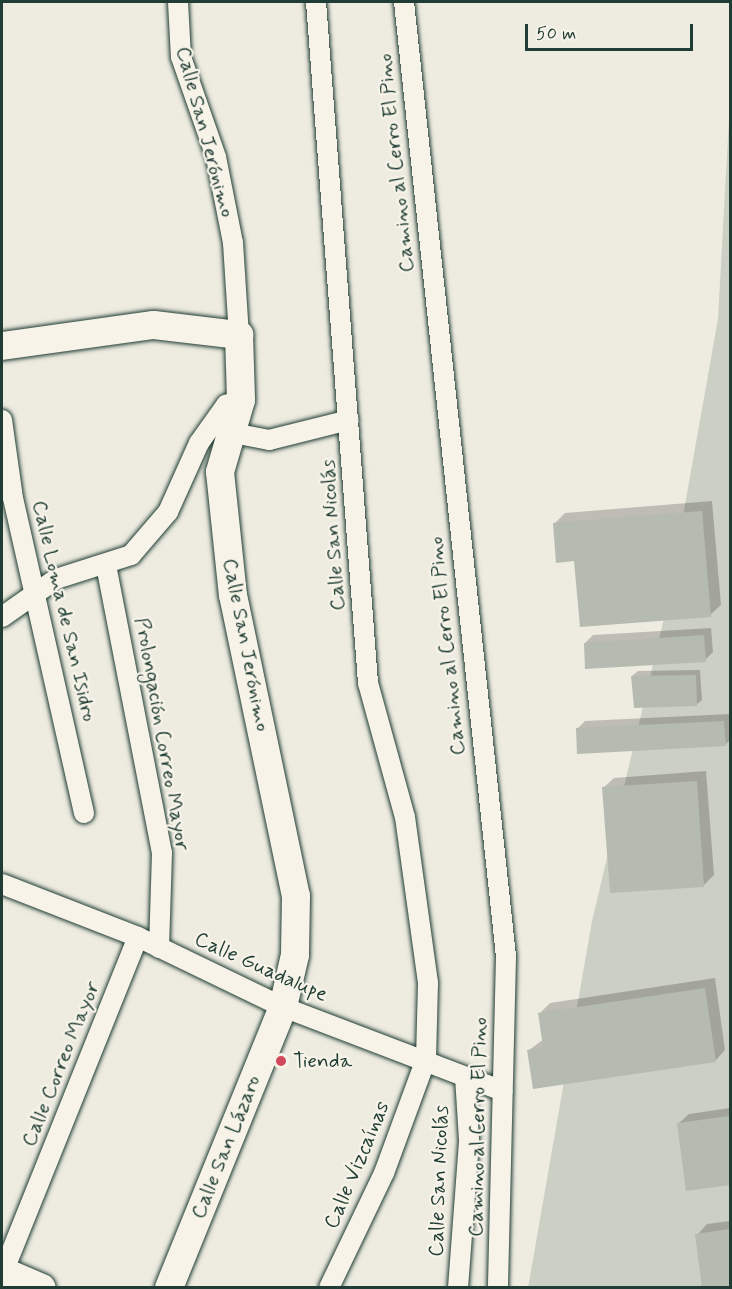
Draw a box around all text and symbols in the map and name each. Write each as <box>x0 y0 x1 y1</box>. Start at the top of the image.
scale bar <box>528 12 696 50</box>
text: 50 m <box>536 22 576 46</box>
street label: Calle San Jerónimo <box>170 44 240 220</box>
street label: Camino al Cerro El Pino <box>372 53 420 273</box>
street label: Calle San Nicolás <box>315 459 351 611</box>
street label: Calle Loma de San Isidro <box>26 498 102 724</box>
street label: Camino al Cerro El Pino <box>423 536 471 756</box>
street label: Calle San Jerónimo <box>217 557 275 733</box>
street label: Prolongación Correo Mayor <box>129 614 195 854</box>
street label: Calle Guadalupe <box>192 927 330 1007</box>
street label: Calle Correo Mayor <box>17 978 105 1150</box>
street label: Camino al Cerro El Pino <box>464 1018 492 1236</box>
place label: Tienda <box>293 1048 352 1074</box>
marker: Tienda <box>274 1054 288 1068</box>
street label: Calle San Lázaro <box>186 1072 266 1222</box>
street label: Calle Vizcaínas <box>319 1098 395 1232</box>
street label: Calle San Nicolás <box>424 1105 454 1257</box>

